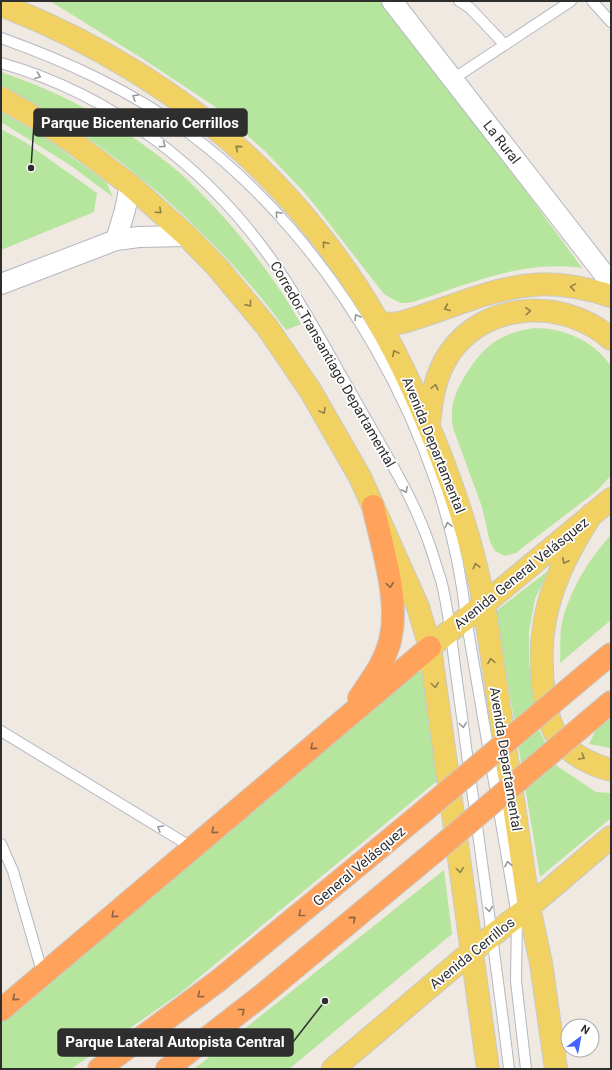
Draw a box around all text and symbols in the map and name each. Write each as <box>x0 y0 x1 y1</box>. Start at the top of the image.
one-way arrow <box>34 71 41 79</box>
one-way arrow <box>132 94 139 102</box>
callout: Parque Bicentenario Cerrillos <box>34 109 247 136</box>
text: Parque Bicentenario Cerrillos <box>41 114 239 132</box>
street label: La Rural <box>480 117 524 167</box>
one-way arrow <box>159 141 166 148</box>
one-way arrow <box>235 145 243 153</box>
one-way arrow <box>154 206 162 214</box>
one-way arrow <box>275 211 283 219</box>
one-way arrow <box>323 242 330 249</box>
street label: Corredor Transantiago Departamental <box>267 258 399 470</box>
one-way arrow <box>570 283 576 292</box>
one-way arrow <box>244 300 251 307</box>
one-way arrow <box>443 304 450 312</box>
one-way arrow <box>525 306 531 315</box>
one-way arrow <box>354 314 362 321</box>
one-way arrow <box>393 350 400 357</box>
street label: Avenida Departamental <box>399 375 469 515</box>
one-way arrow <box>430 384 438 390</box>
one-way arrow <box>318 407 326 414</box>
one-way arrow <box>400 485 408 493</box>
street label: Avenida General Velásquez <box>451 514 592 632</box>
one-way arrow <box>445 522 453 528</box>
one-way arrow <box>562 557 570 565</box>
one-way arrow <box>473 563 481 569</box>
one-way arrow <box>385 582 394 588</box>
one-way arrow <box>487 658 496 664</box>
one-way arrow <box>430 682 439 688</box>
street label: Avenida Departamental <box>487 686 525 832</box>
one-way arrow <box>458 722 467 728</box>
one-way arrow <box>310 742 317 749</box>
one-way arrow <box>578 753 585 760</box>
street label: General Velásquez <box>310 823 408 909</box>
one-way arrow <box>157 825 164 833</box>
one-way arrow <box>211 826 218 833</box>
one-way arrow <box>504 860 513 867</box>
one-way arrow <box>455 867 464 873</box>
one-way arrow <box>484 906 493 912</box>
one-way arrow <box>299 909 306 916</box>
one-way arrow <box>112 910 119 917</box>
street label: Avenida Cerrillos <box>426 914 518 992</box>
one-way arrow <box>349 916 356 923</box>
one-way arrow <box>197 990 204 997</box>
one-way arrow <box>12 994 20 1001</box>
one-way arrow <box>238 1009 245 1016</box>
north arrow <box>560 1018 600 1058</box>
text: N <box>578 1022 592 1038</box>
callout: Parque Lateral Autopista Central <box>58 1029 293 1056</box>
text: Parque Lateral Autopista Central <box>65 1033 285 1051</box>

